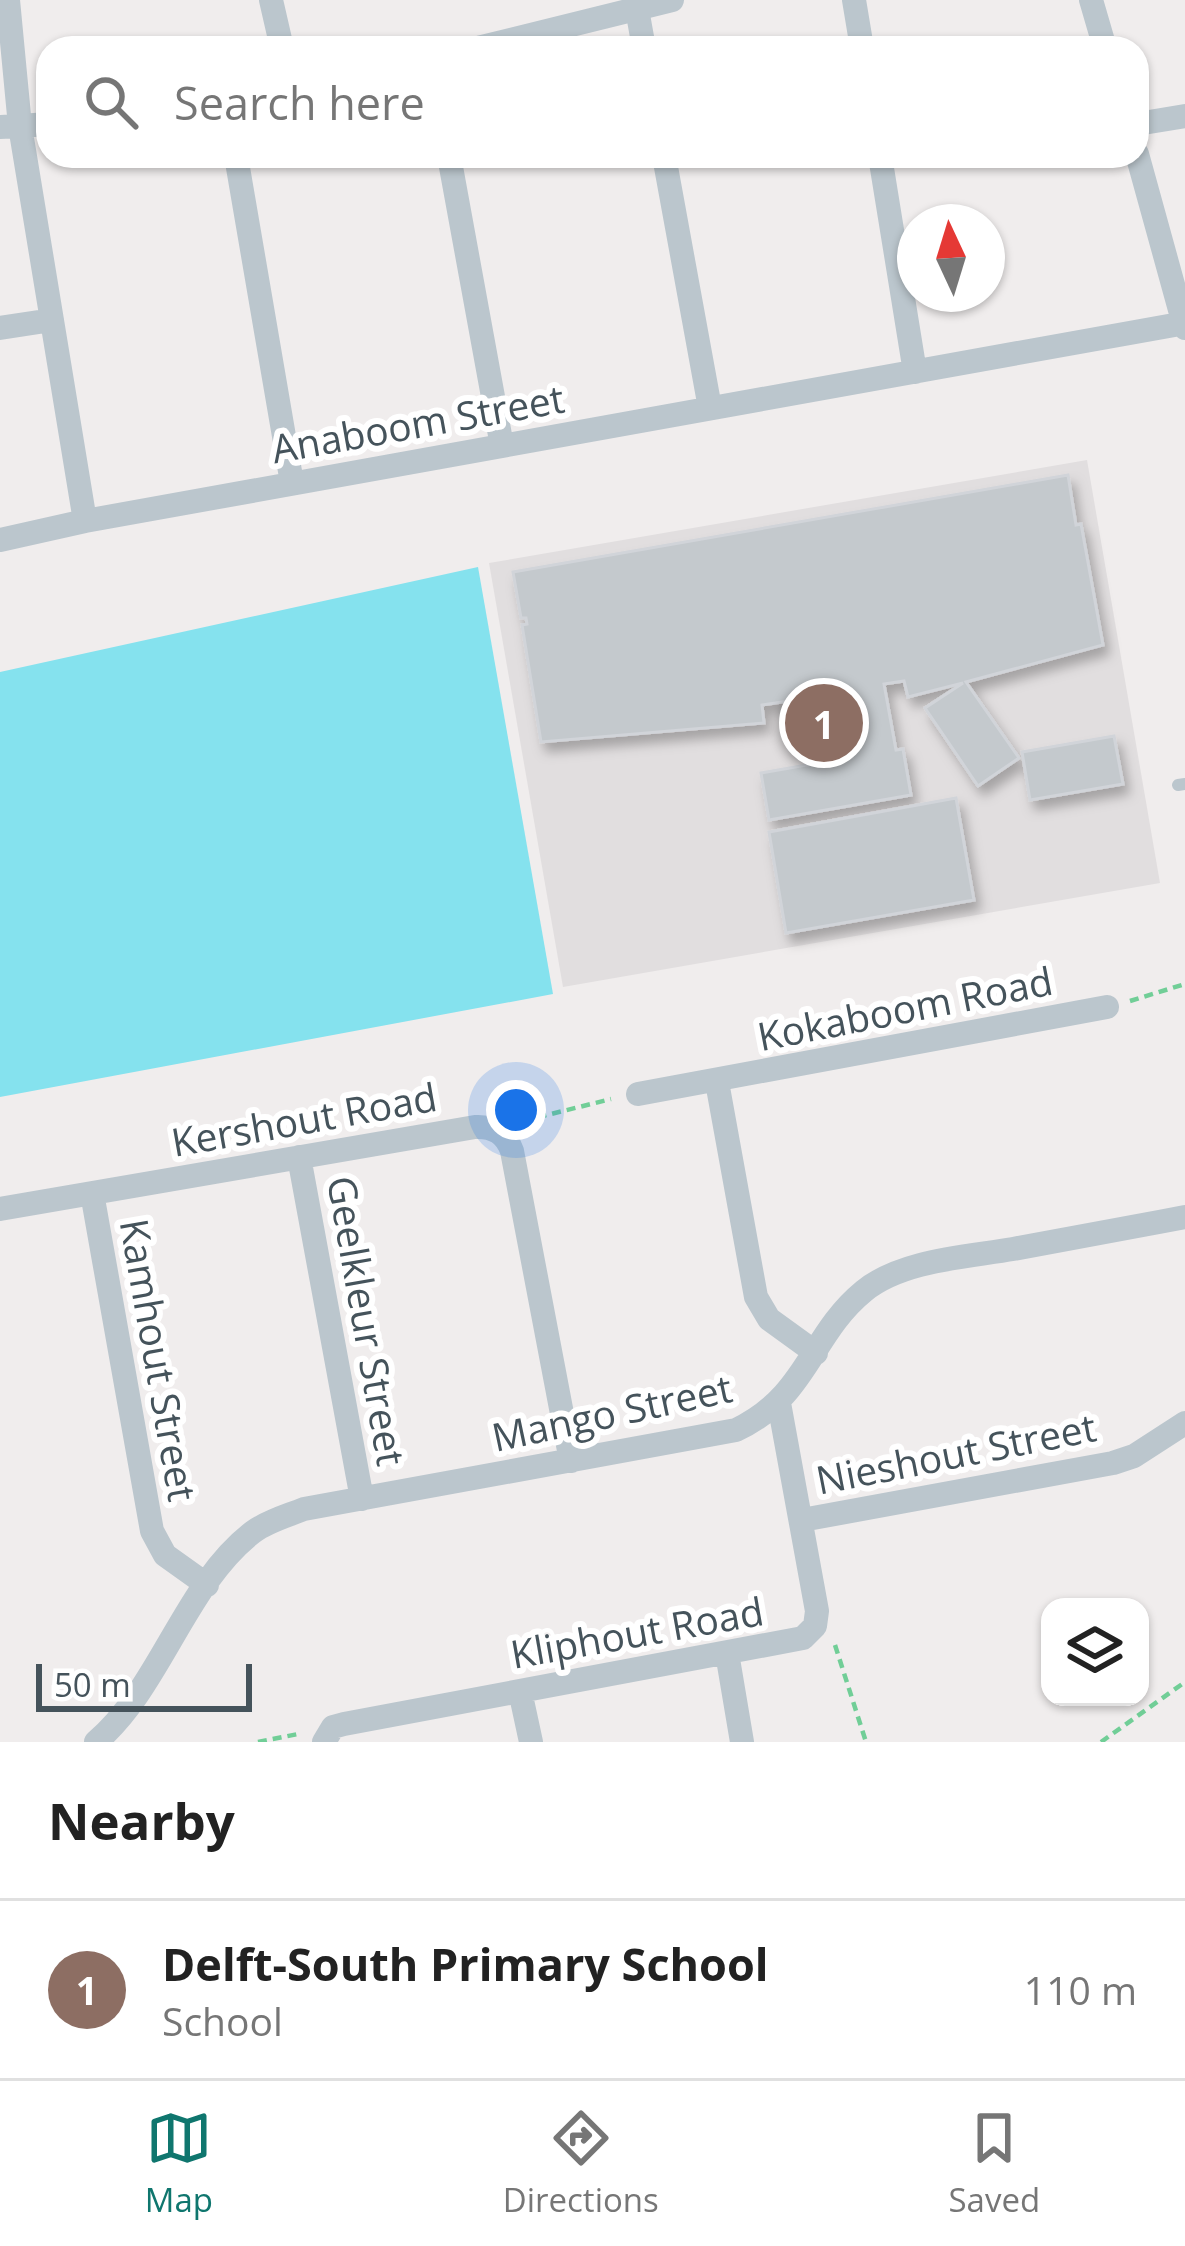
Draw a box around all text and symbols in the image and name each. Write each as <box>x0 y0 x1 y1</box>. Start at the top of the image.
search box <box>36 36 1149 168</box>
icon: search <box>78 69 144 135</box>
text: Search here <box>174 72 425 133</box>
north arrow <box>897 204 1005 312</box>
street label: Anaboom Street <box>267 371 568 474</box>
pin: 1 <box>785 678 863 768</box>
street label: Kokaboom Road <box>753 953 1057 1062</box>
street label: Kershout Road <box>167 1069 441 1168</box>
your location <box>486 1080 546 1140</box>
street label: Geelkleur Street <box>316 1172 419 1470</box>
street label: Kamhout Street <box>109 1214 210 1505</box>
street label: Mango Street <box>487 1360 737 1463</box>
street label: Nieshout Street <box>811 1399 1100 1506</box>
street label: Kliphout Road <box>506 1583 767 1680</box>
map controls <box>1041 1598 1149 1706</box>
button: layers <box>1041 1598 1149 1706</box>
scale bar <box>36 1658 252 1711</box>
text: 50 m <box>54 1662 131 1707</box>
text: Nearby <box>48 1785 235 1855</box>
text: Delft-South Primary School <box>162 1933 769 1994</box>
text: 1 <box>76 1963 98 2016</box>
text: 110 m <box>1024 1963 1137 2016</box>
text: School <box>162 1994 283 2047</box>
tab: Map <box>145 2105 213 2222</box>
tab: Directions <box>503 2105 659 2222</box>
tab: Saved <box>948 2105 1040 2222</box>

